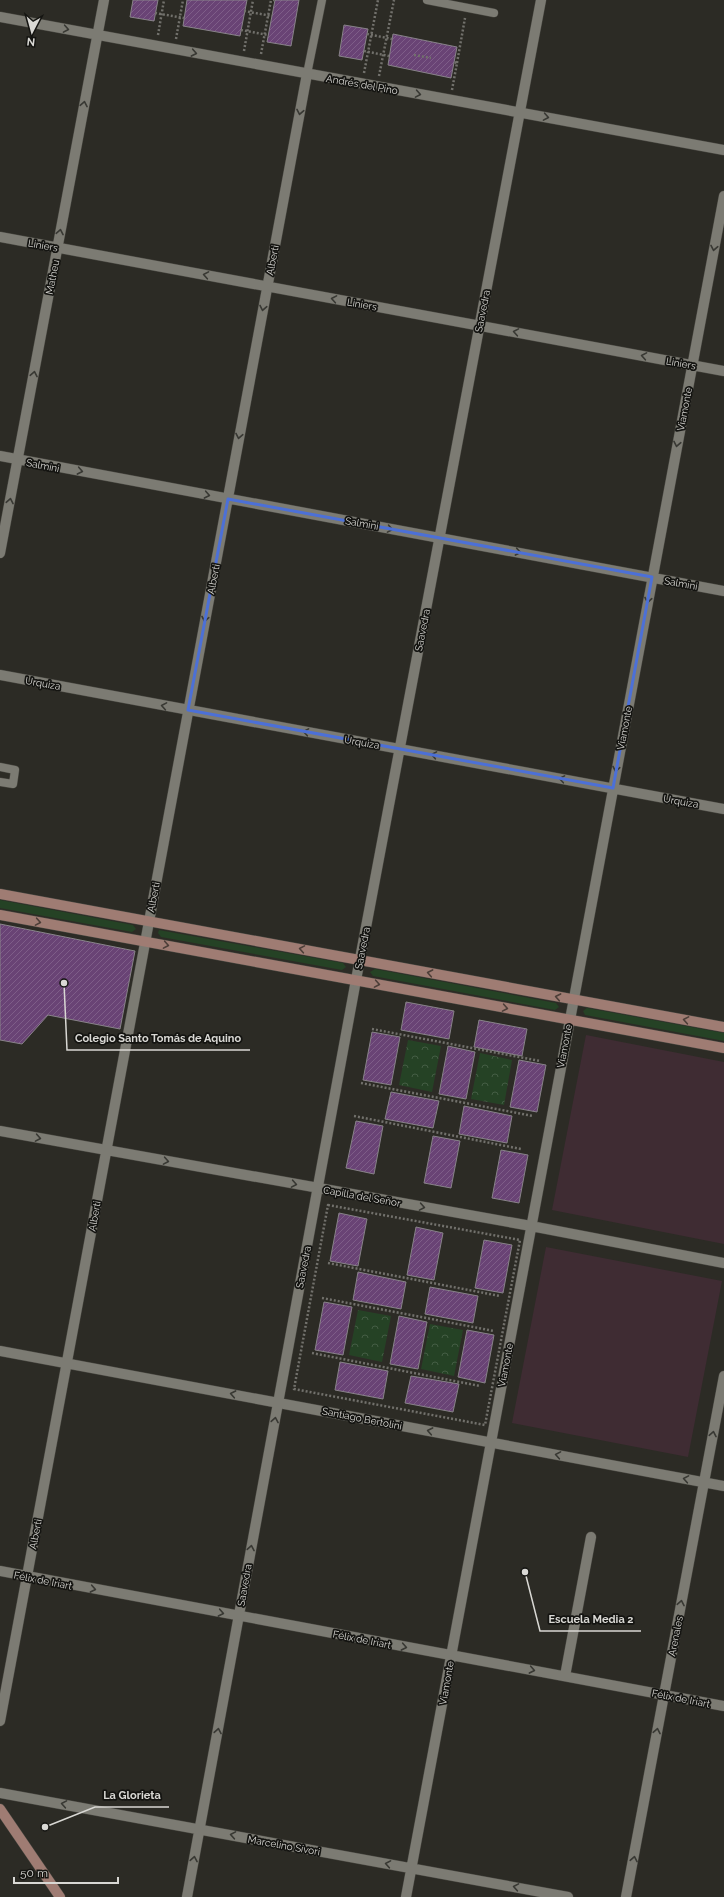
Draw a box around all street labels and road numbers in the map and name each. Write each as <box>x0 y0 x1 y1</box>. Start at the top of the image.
street label: Andrés del Pino <box>325 73 399 96</box>
street label: Liniers <box>27 237 59 254</box>
street label: Alberti <box>264 244 281 276</box>
street label: Matheu <box>44 259 61 295</box>
street label: Saavedra <box>473 289 492 333</box>
street label: Liniers <box>346 296 378 313</box>
street label: Liniers <box>665 355 697 372</box>
street label: Viamonte <box>675 386 694 432</box>
street label: Salmini <box>25 457 60 474</box>
street label: Salmini <box>344 515 379 532</box>
street label: Alberti <box>205 563 222 595</box>
street label: Salmini <box>663 575 698 592</box>
street label: Saavedra <box>413 608 432 652</box>
street label: Urquiza <box>24 675 61 692</box>
street label: Viamonte <box>615 705 634 751</box>
street label: Urquiza <box>343 734 380 751</box>
street label: Urquiza <box>662 793 699 810</box>
street label: Alberti <box>145 881 162 913</box>
street label: Saavedra <box>353 926 372 970</box>
street label: Viamonte <box>555 1023 574 1069</box>
street label: Capilla del Señor <box>322 1184 402 1209</box>
street label: Alberti <box>86 1200 103 1232</box>
street label: Saavedra <box>294 1245 313 1289</box>
street label: Viamonte <box>496 1342 515 1388</box>
street label: Santiago Bertolini <box>321 1405 403 1432</box>
street label: Alberti <box>27 1518 44 1550</box>
street label: Saavedra <box>235 1563 254 1607</box>
street label: Félix de Iriart <box>13 1569 74 1592</box>
street label: Arenales <box>666 1615 685 1657</box>
street label: Félix de Iriart <box>332 1628 393 1651</box>
street label: Viamonte <box>437 1660 456 1706</box>
street label: Félix de Iriart <box>651 1687 712 1710</box>
street label: Marcelino Sívori <box>247 1834 321 1857</box>

